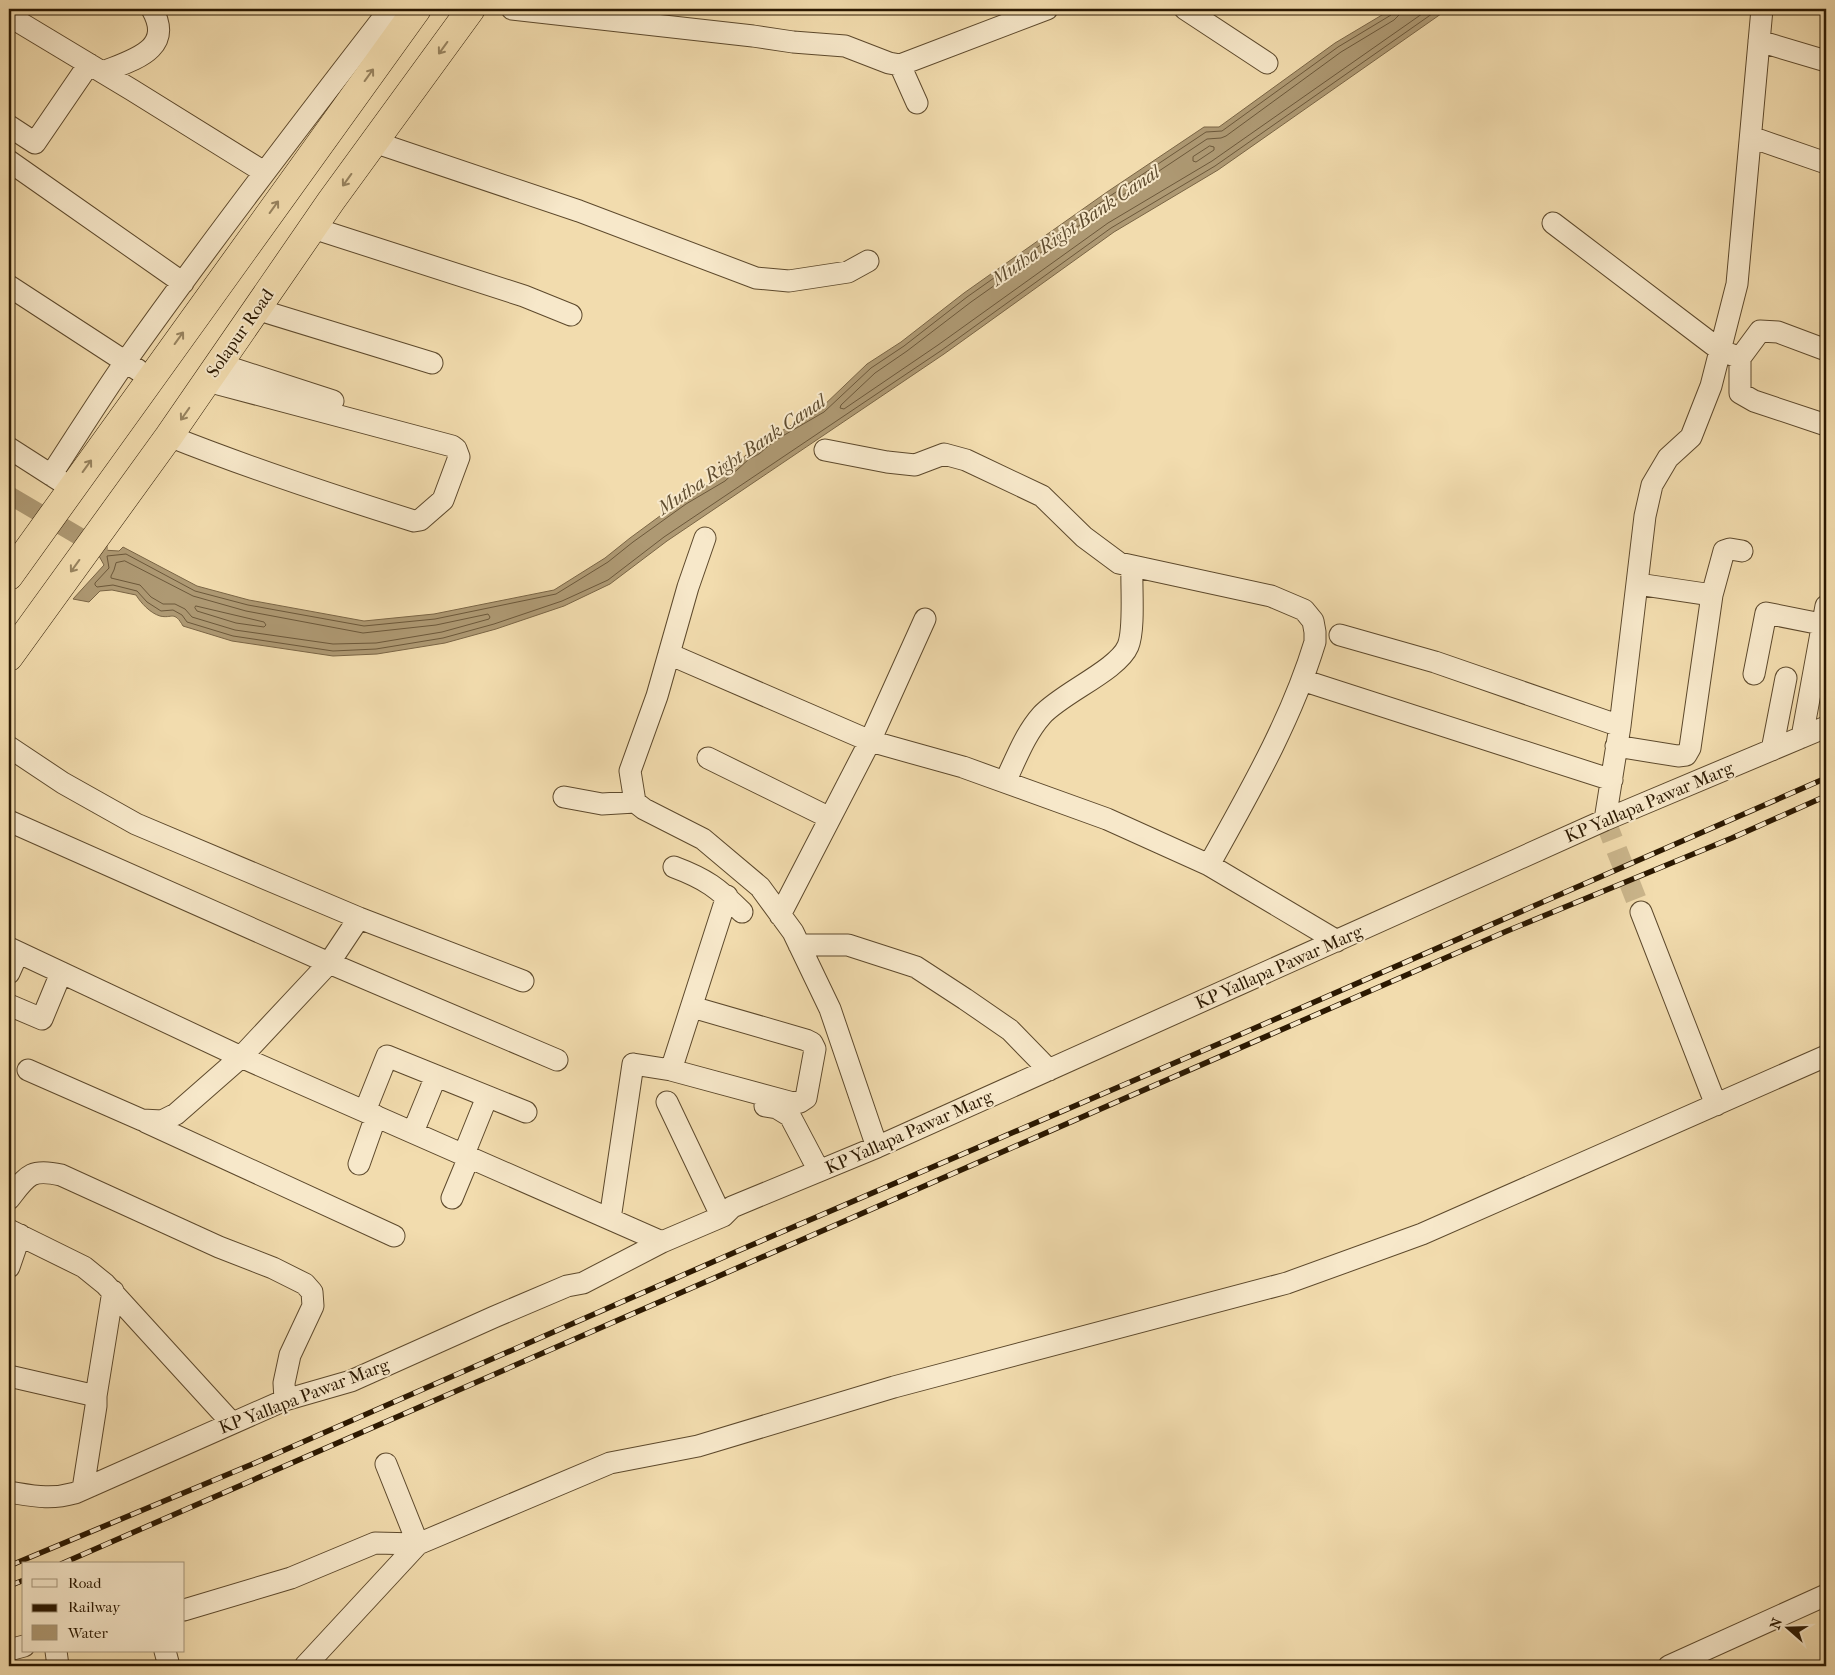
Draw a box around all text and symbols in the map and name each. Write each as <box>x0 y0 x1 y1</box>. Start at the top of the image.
one-way arrow <box>437 41 448 54</box>
one-way arrow <box>364 68 374 82</box>
water label: Mutha Right Bank Canal <box>986 160 1166 291</box>
one-way arrow <box>342 172 352 186</box>
one-way arrow <box>269 200 279 214</box>
street label: Solapur Road <box>202 285 279 382</box>
one-way arrow <box>174 331 184 345</box>
water label: Mutha Right Bank Canal <box>652 389 832 520</box>
one-way arrow <box>180 407 190 421</box>
one-way arrow <box>82 459 92 473</box>
one-way arrow <box>70 559 80 573</box>
street label: KP Yallapa Pawar Marg <box>1562 757 1737 847</box>
street label: KP Yallapa Pawar Marg <box>1192 921 1366 1014</box>
street label: KP Yallapa Pawar Marg <box>822 1086 996 1179</box>
street label: KP Yallapa Pawar Marg <box>216 1354 393 1439</box>
legend <box>22 1562 185 1652</box>
text: Road <box>68 1574 102 1592</box>
text: Railway <box>68 1598 121 1616</box>
north arrow <box>1762 1602 1812 1652</box>
text: N <box>1766 1615 1786 1632</box>
text: Water <box>67 1624 108 1642</box>

